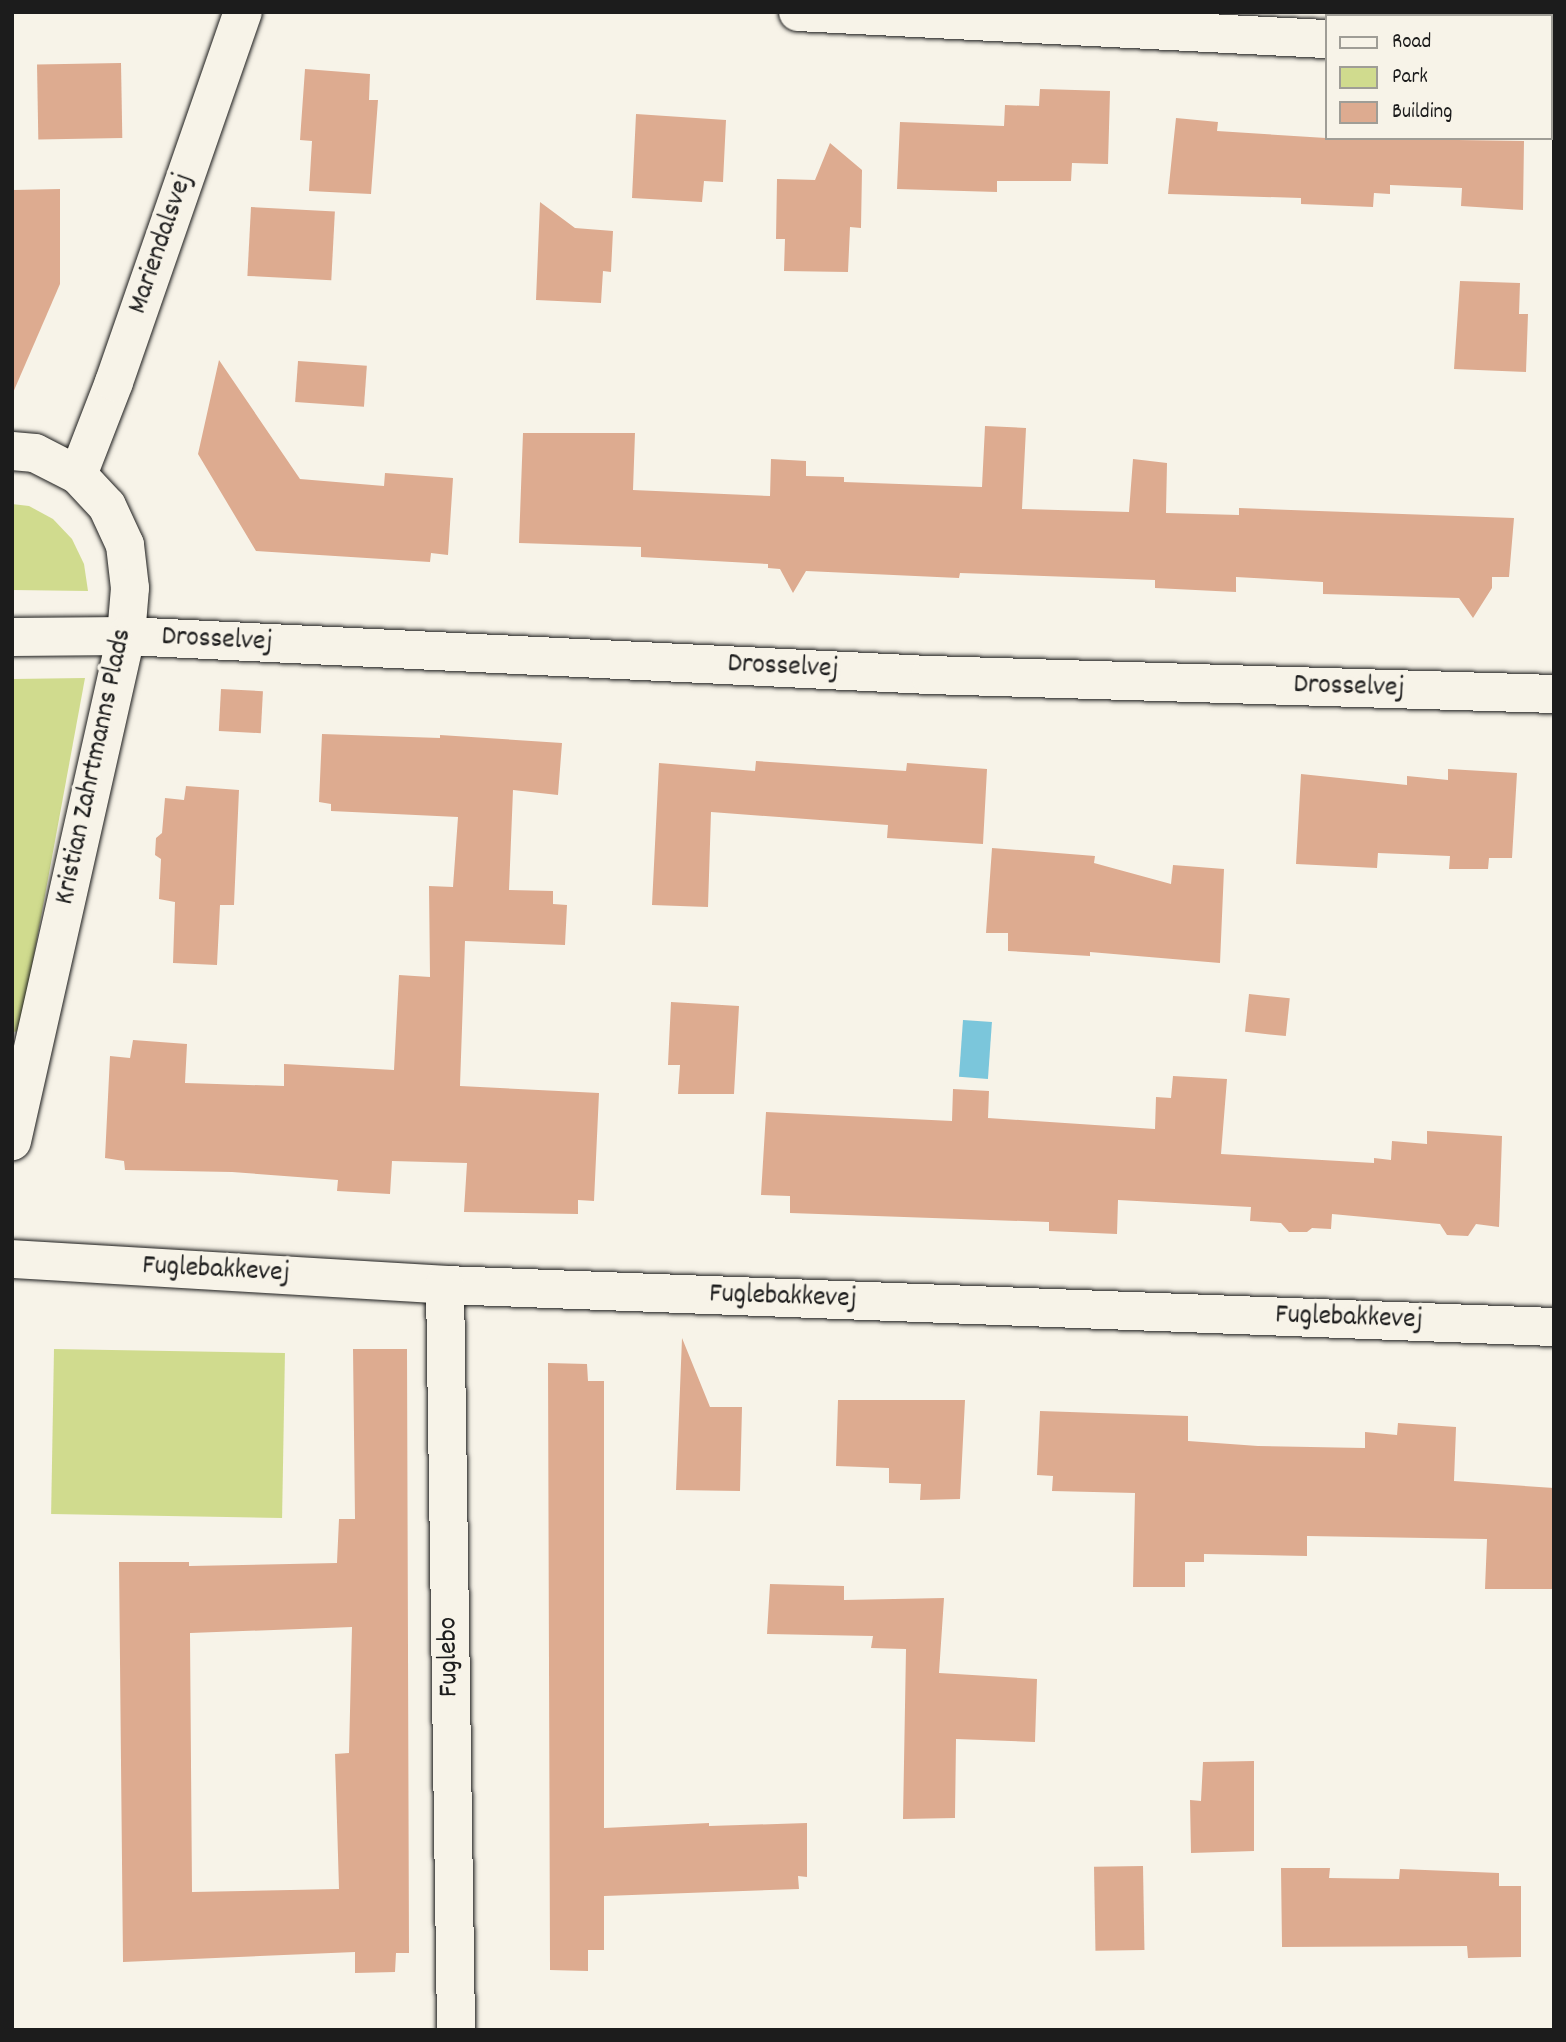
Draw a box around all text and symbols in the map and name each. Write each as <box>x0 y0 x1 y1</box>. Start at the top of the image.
legend <box>1324 14 1552 140</box>
text: Road <box>1392 28 1431 58</box>
text: Park <box>1392 63 1428 93</box>
text: Building <box>1392 98 1452 128</box>
street label: Mariendalsvej <box>122 169 202 319</box>
street label: Drosselvej <box>161 621 273 661</box>
street label: Kristian Zahrtmanns Plads <box>49 626 141 908</box>
street label: Drosselvej <box>727 648 839 688</box>
street label: Drosselvej <box>1293 669 1405 707</box>
street label: Fuglebakkevej <box>141 1250 291 1292</box>
street label: Fuglebakkevej <box>709 1279 857 1317</box>
street label: Fuglebakkevej <box>1275 1300 1423 1338</box>
street label: Fuglebo <box>433 1617 467 1697</box>

